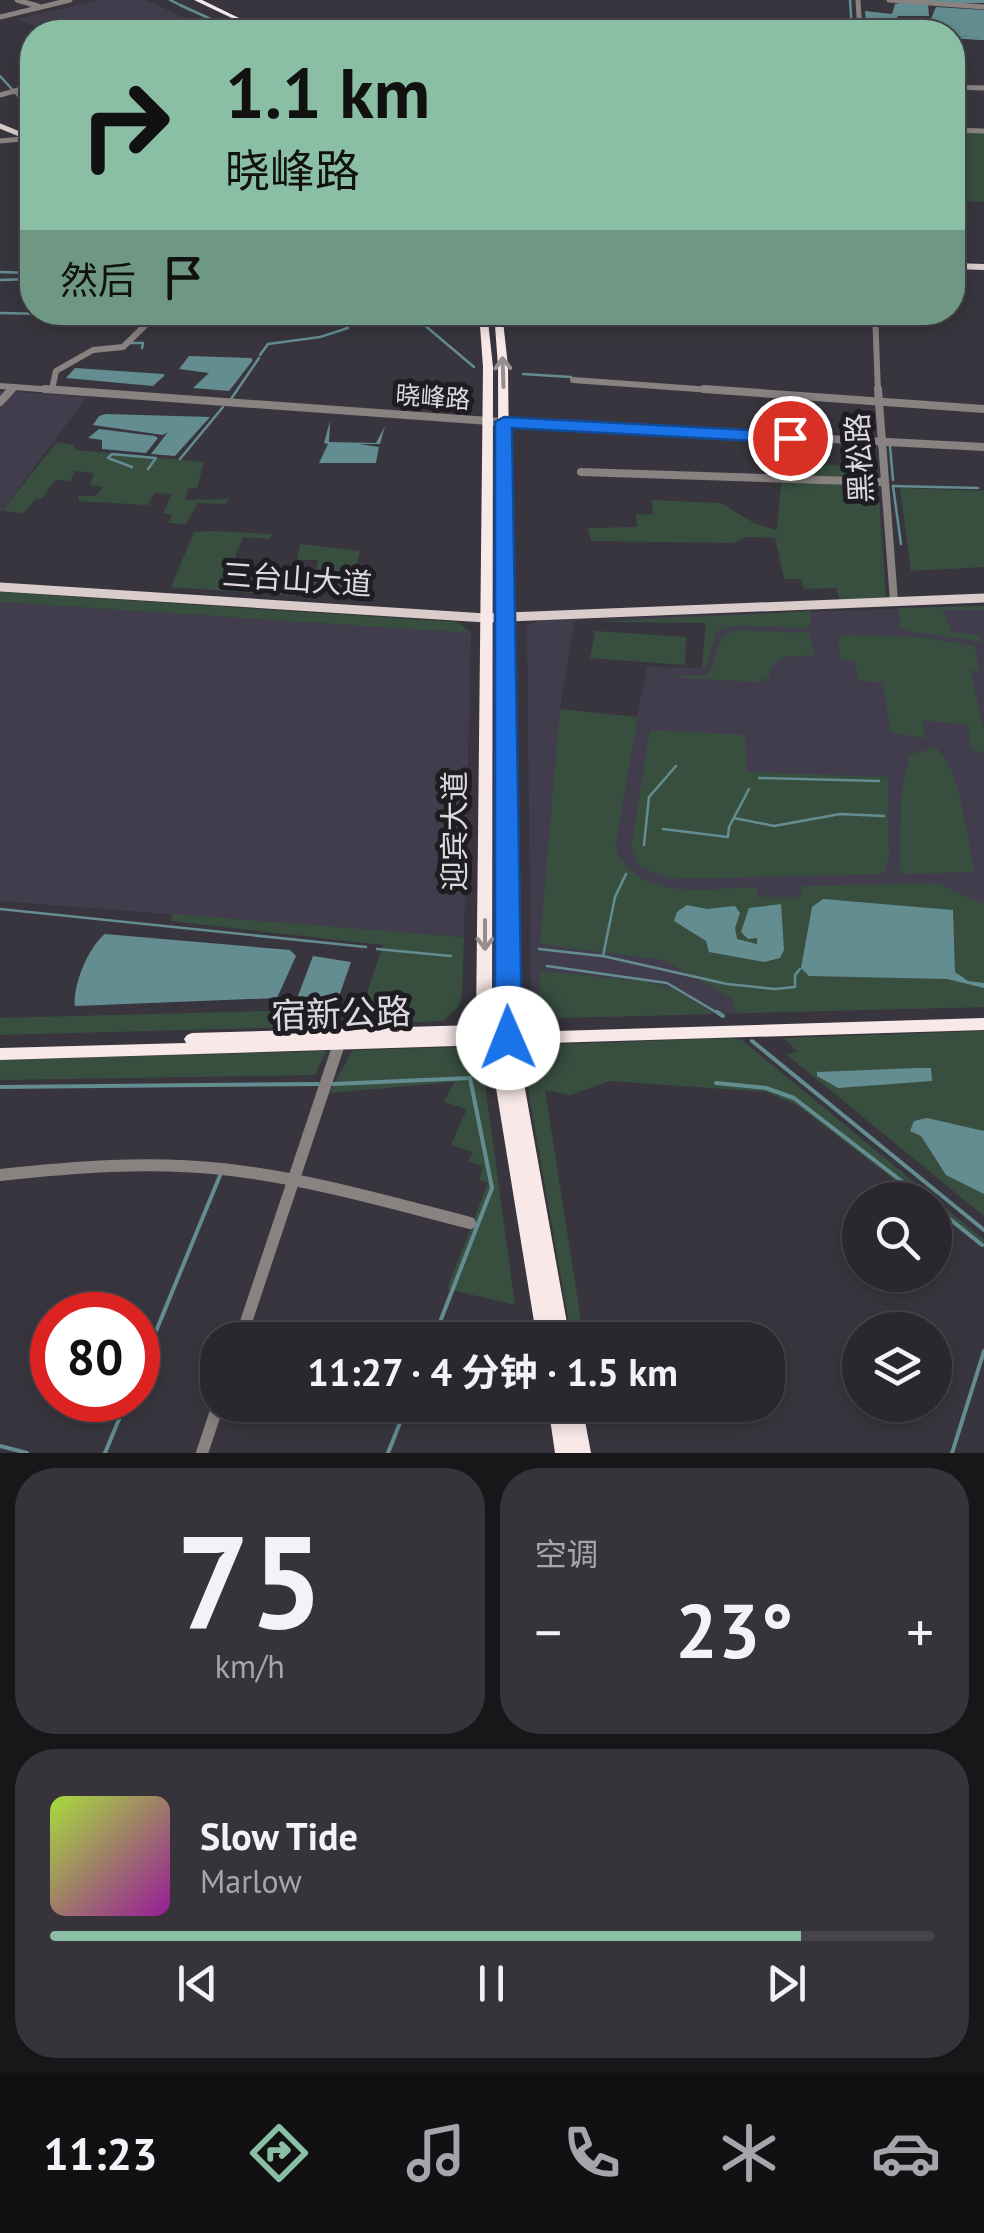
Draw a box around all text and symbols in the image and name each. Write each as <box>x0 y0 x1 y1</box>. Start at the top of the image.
text: 1.1 km <box>225 47 430 137</box>
icon: right <box>60 60 190 190</box>
text: 晓峰路 <box>225 141 360 199</box>
icon: arrive <box>156 250 211 305</box>
text: 然后 <box>60 255 136 304</box>
one-way arrow <box>493 356 512 388</box>
street label: 晓峰路 <box>394 378 472 416</box>
pin <box>748 396 833 481</box>
icon: arrive <box>763 411 818 466</box>
street label: 黑松路 <box>837 412 880 504</box>
street label: 三台山大道 <box>221 554 373 603</box>
street label: 迎宾大道 <box>434 771 473 891</box>
one-way arrow <box>476 918 494 950</box>
position arrow <box>456 986 560 1090</box>
street label: 宿新公路 <box>270 988 412 1038</box>
map controls <box>842 1182 952 1422</box>
button: search <box>842 1182 952 1292</box>
speed limit sign: 80 <box>30 1292 160 1422</box>
button: layers <box>842 1312 952 1422</box>
text: 11:27 · 4 分钟 · 1.5 km <box>307 1347 678 1396</box>
text: 75 <box>176 1496 323 1664</box>
text: 空调 <box>535 1533 599 1575</box>
text: 23° <box>675 1582 793 1679</box>
text: − <box>535 1596 562 1667</box>
text: + <box>906 1596 934 1667</box>
text: km/h <box>215 1645 285 1687</box>
text: Slow Tide <box>200 1811 358 1860</box>
text: Marlow <box>200 1860 302 1902</box>
icon: previous <box>170 1956 225 2011</box>
icon: pause <box>464 1956 519 2011</box>
icon: next <box>759 1956 814 2011</box>
icon: directions <box>244 2118 314 2188</box>
icon: music <box>401 2118 471 2188</box>
icon: phone <box>557 2118 627 2188</box>
icon: climate <box>714 2118 784 2188</box>
icon: car <box>871 2118 941 2188</box>
text: 11:23 <box>43 2124 157 2182</box>

